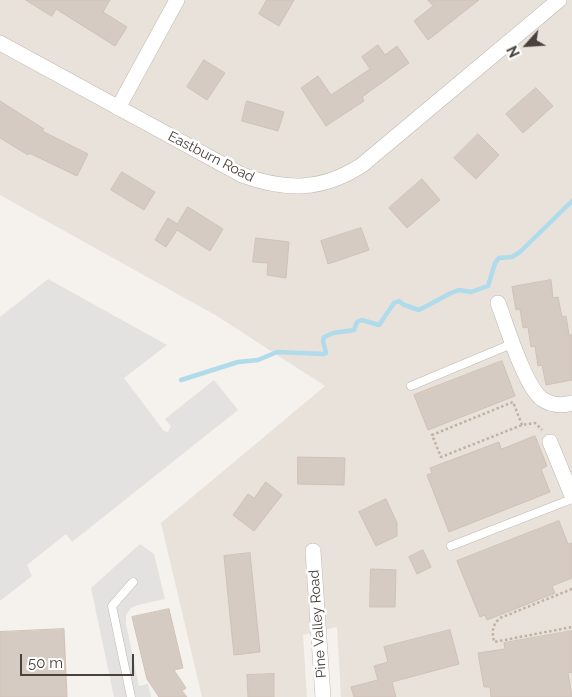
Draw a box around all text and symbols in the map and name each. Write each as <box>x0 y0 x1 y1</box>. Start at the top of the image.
north arrow <box>502 20 552 70</box>
text: N <box>504 43 523 60</box>
street label: Eastburn Road <box>165 128 257 186</box>
street label: Pine Valley Road <box>306 569 330 679</box>
scale bar <box>22 644 136 676</box>
text: 50 m <box>28 654 63 672</box>

